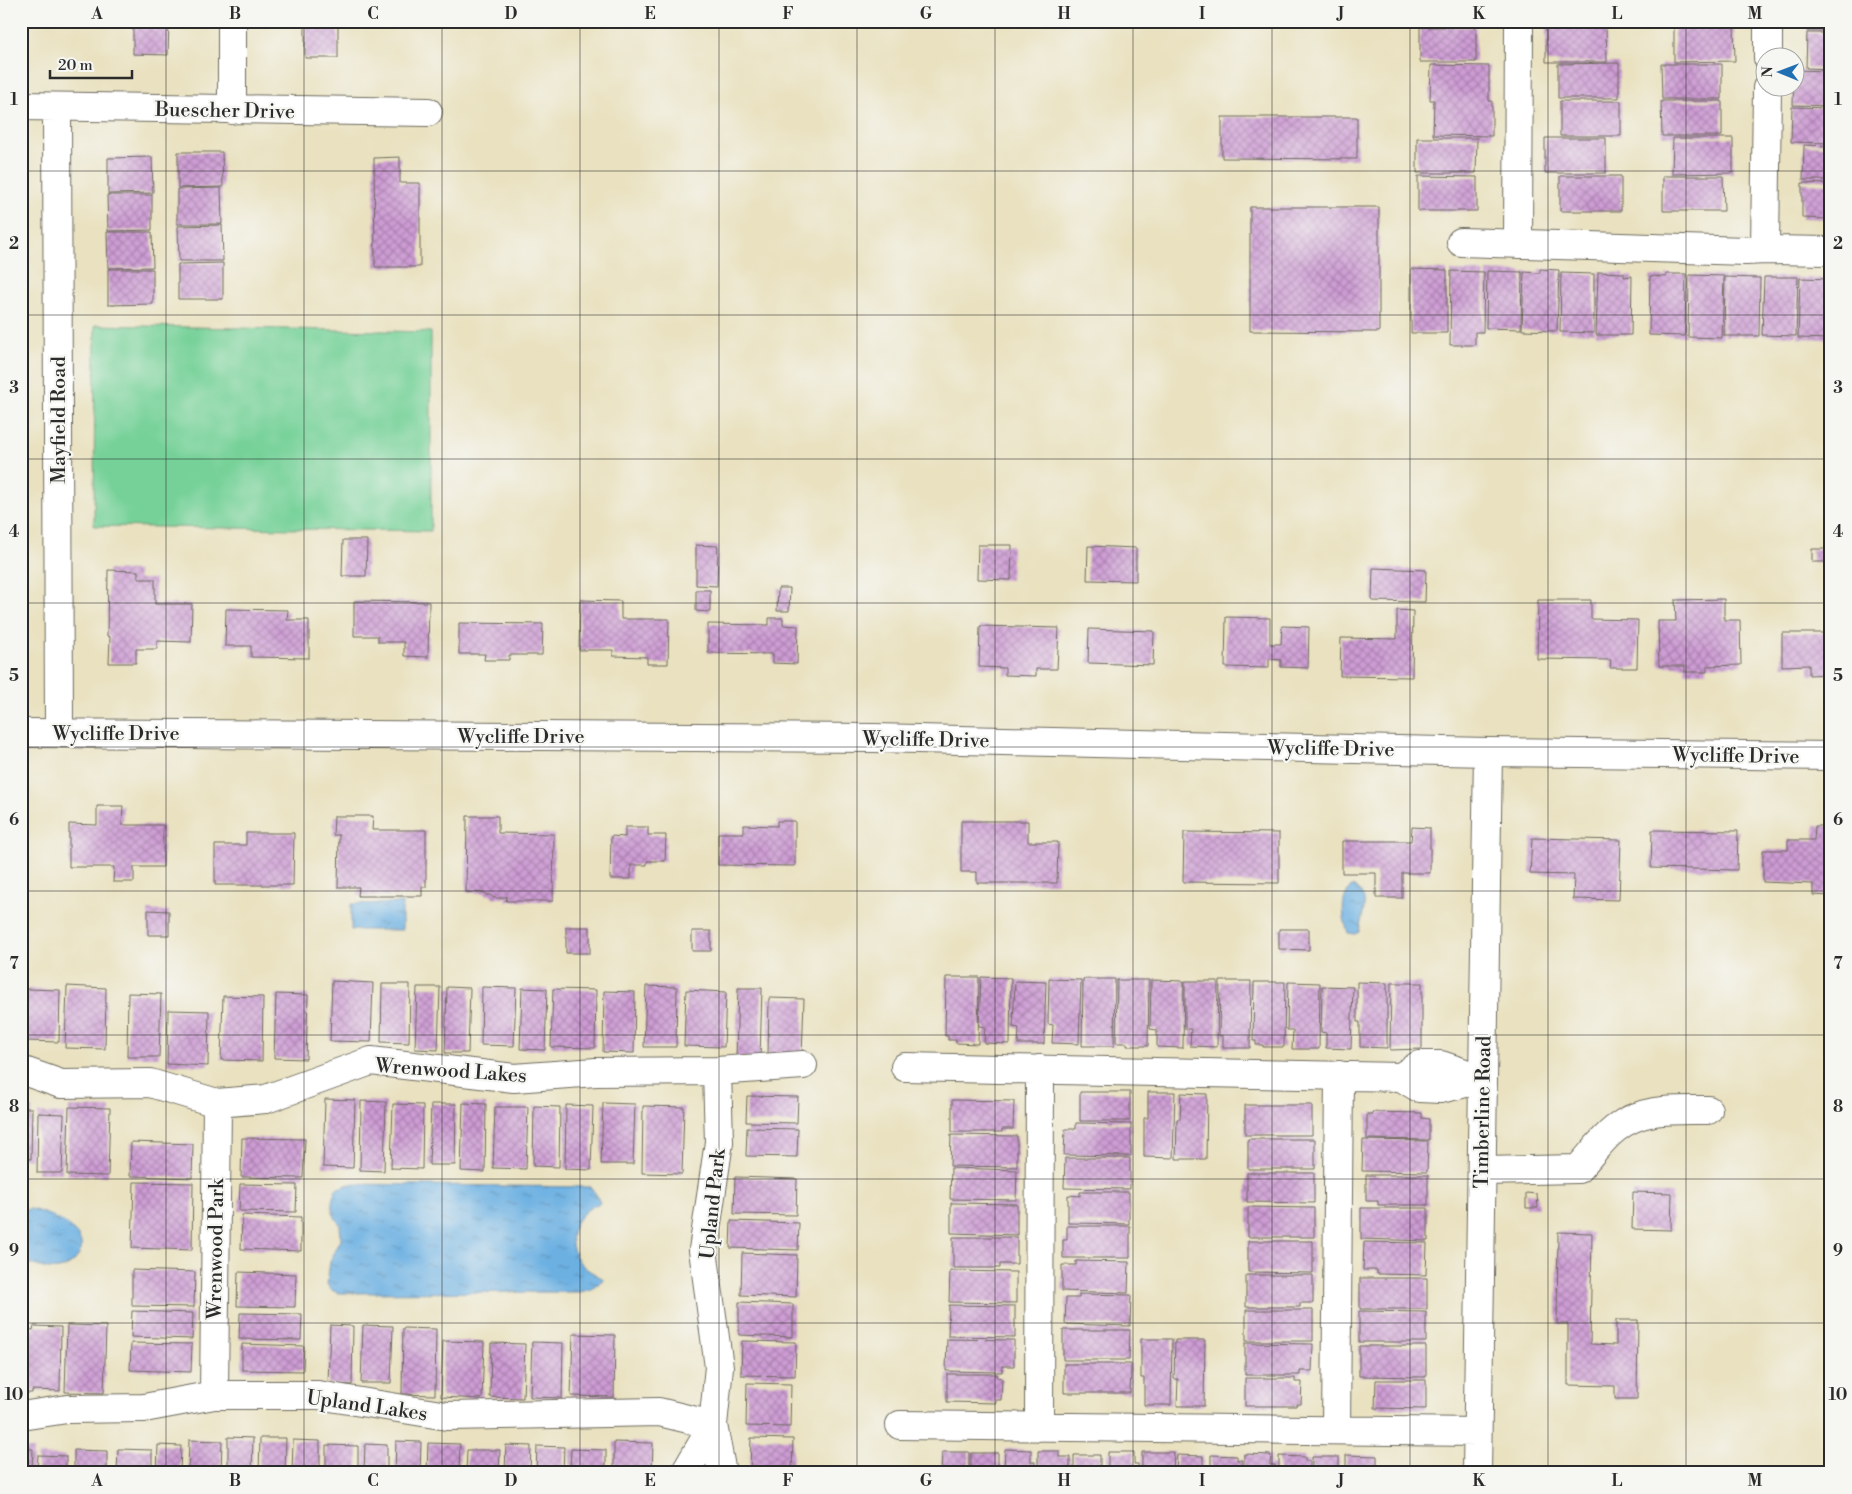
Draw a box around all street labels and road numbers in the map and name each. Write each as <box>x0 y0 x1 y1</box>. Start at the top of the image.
street label: Buescher Drive <box>154 98 295 125</box>
street label: Mayfield Road <box>47 356 72 484</box>
street label: Wycliffe Drive <box>51 722 180 747</box>
street label: Wycliffe Drive <box>456 725 585 750</box>
street label: Wycliffe Drive <box>861 727 990 754</box>
street label: Wycliffe Drive <box>1266 736 1395 763</box>
street label: Wycliffe Drive <box>1671 743 1800 770</box>
street label: Timberline Road <box>1470 1035 1497 1189</box>
street label: Wrenwood Lakes <box>373 1054 528 1089</box>
street label: Upland Park <box>695 1146 732 1261</box>
street label: Wrenwood Park <box>203 1177 230 1321</box>
street label: Upland Lakes <box>305 1386 429 1427</box>

